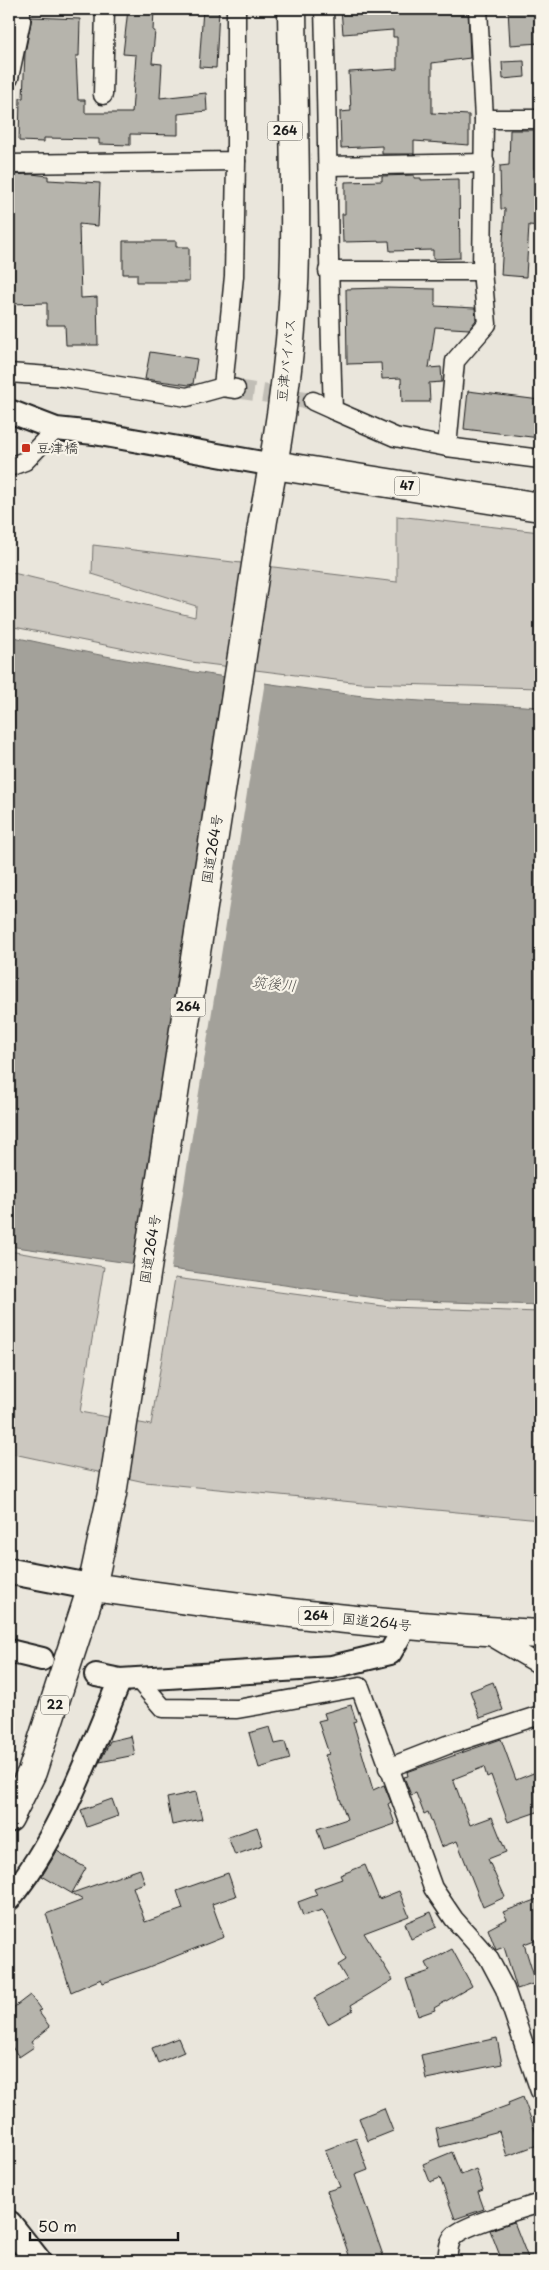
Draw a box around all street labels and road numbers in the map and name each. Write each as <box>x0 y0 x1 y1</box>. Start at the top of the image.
road number: 264 <box>268 122 302 140</box>
street label: 豆津バイパス <box>271 317 300 403</box>
road number: 47 <box>394 476 420 496</box>
street label: 国道264号 <box>196 812 227 885</box>
road number: 264 <box>170 998 206 1016</box>
street label: 国道264号 <box>134 1212 165 1285</box>
road number: 264 <box>298 1606 334 1625</box>
street label: 国道264号 <box>341 1607 413 1636</box>
road number: 22 <box>41 1696 69 1714</box>

